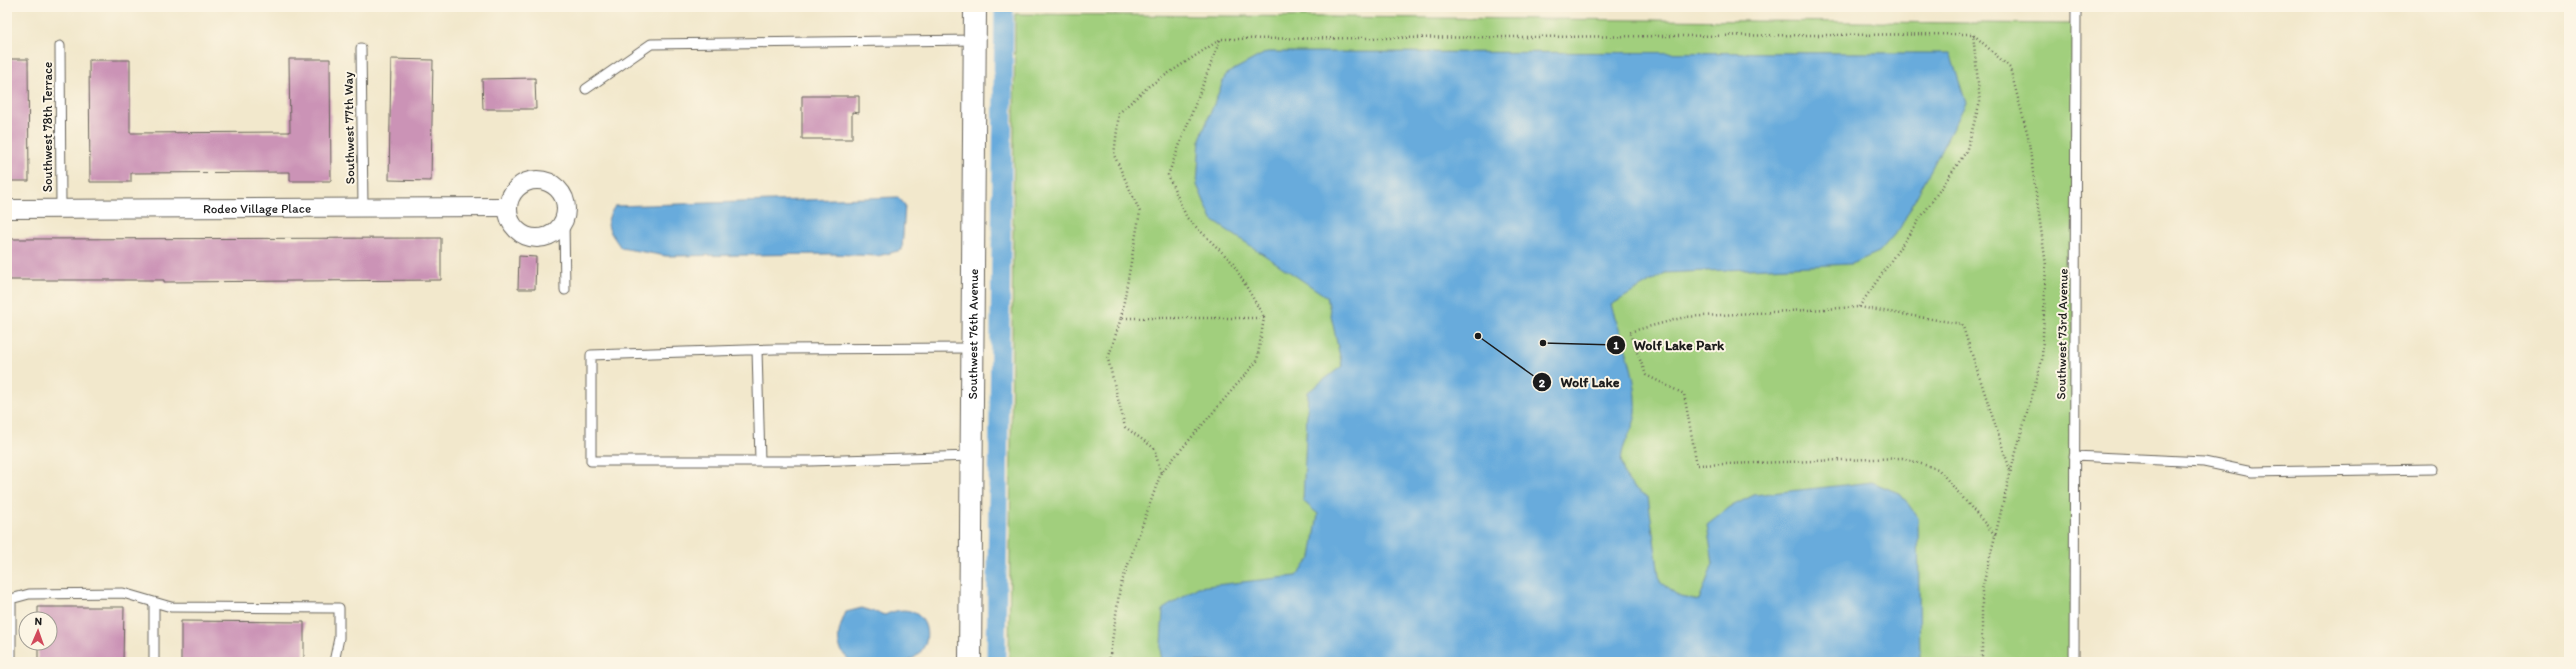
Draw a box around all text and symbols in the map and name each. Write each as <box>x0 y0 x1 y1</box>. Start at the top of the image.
street label: Southwest 78th Terrace <box>40 62 55 192</box>
street label: Southwest 77th Way <box>341 72 357 184</box>
street label: Rodeo Village Place <box>203 200 311 216</box>
street label: Southwest 73rd Avenue <box>2053 268 2071 400</box>
street label: Southwest 76th Avenue <box>965 269 981 400</box>
callout: Wolf Lake Park <box>1606 332 1732 358</box>
text: Wolf Lake Park <box>1634 337 1725 354</box>
text: 1 <box>1613 338 1619 352</box>
callout: Wolf Lake <box>1532 369 1627 395</box>
text: Wolf Lake <box>1561 374 1620 391</box>
text: 2 <box>1539 376 1546 390</box>
north arrow <box>18 611 58 651</box>
text: N <box>34 615 42 628</box>

